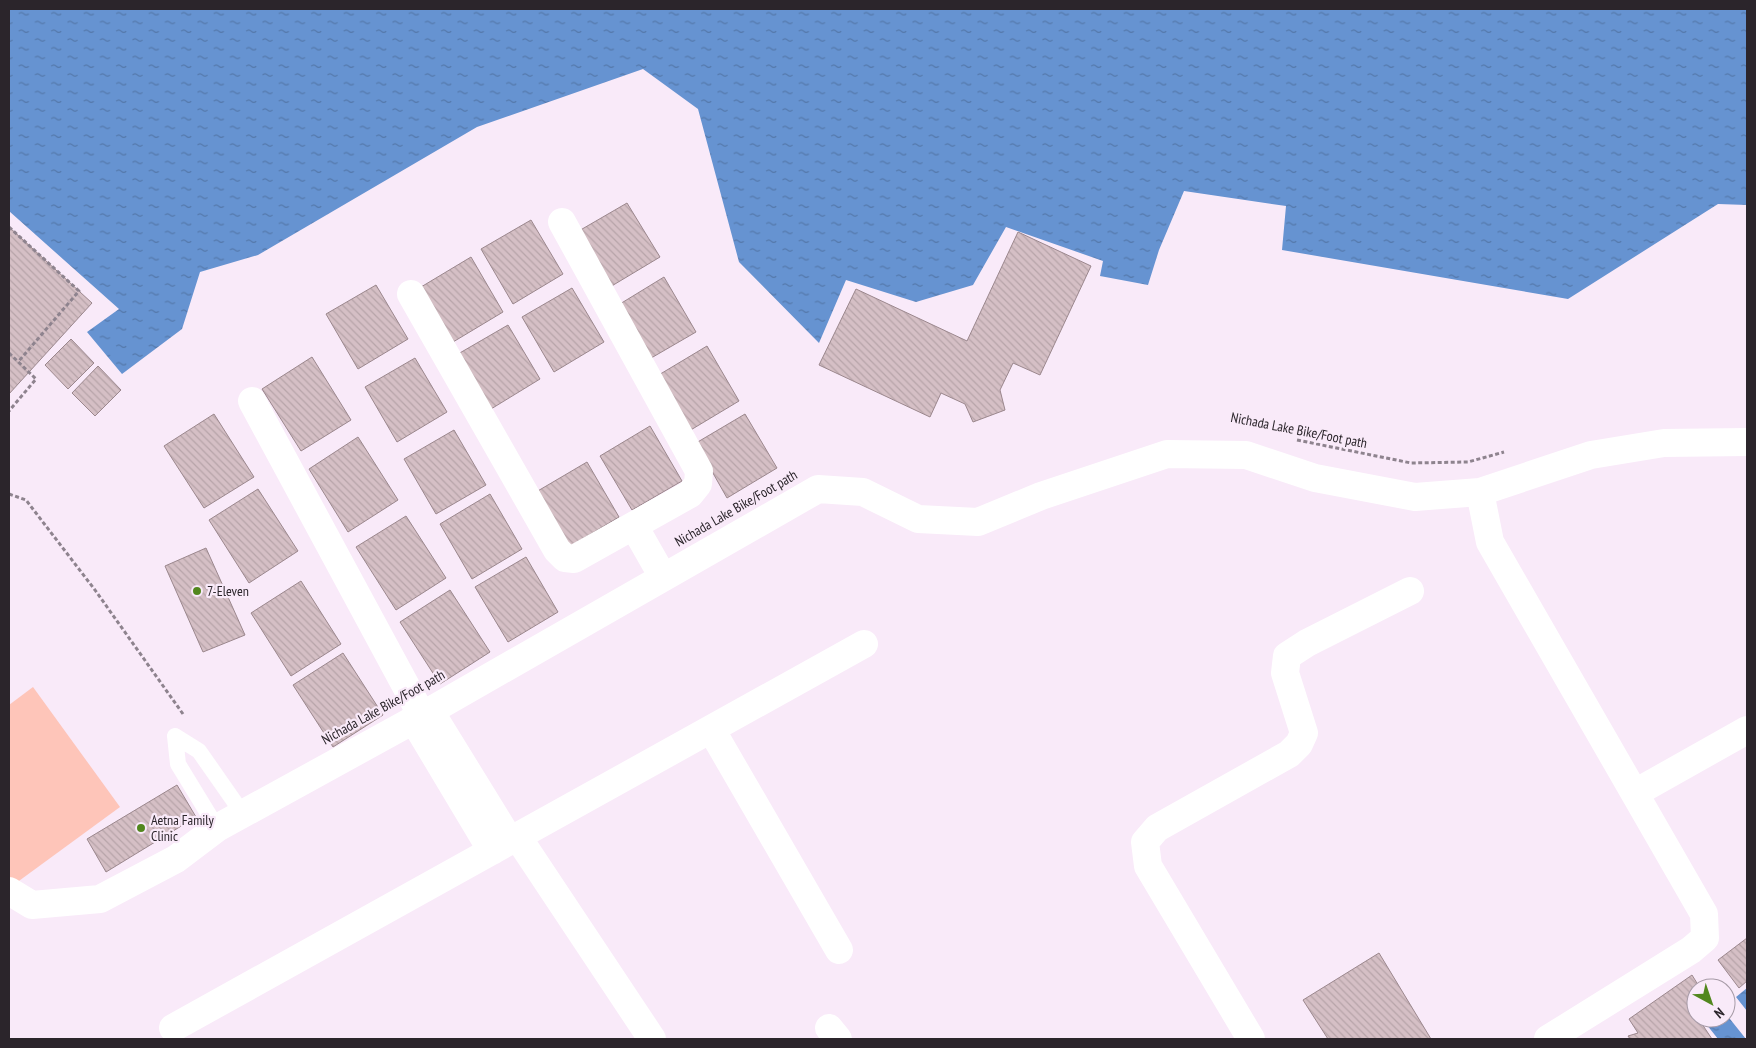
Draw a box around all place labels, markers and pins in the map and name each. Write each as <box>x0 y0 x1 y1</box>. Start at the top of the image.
place label: 7-Eleven <box>207 582 249 600</box>
marker: 7-Eleven <box>191 585 203 597</box>
place label: Aetna Family Clinic <box>151 811 215 845</box>
marker: Aetna Family Clinic <box>135 822 147 834</box>

